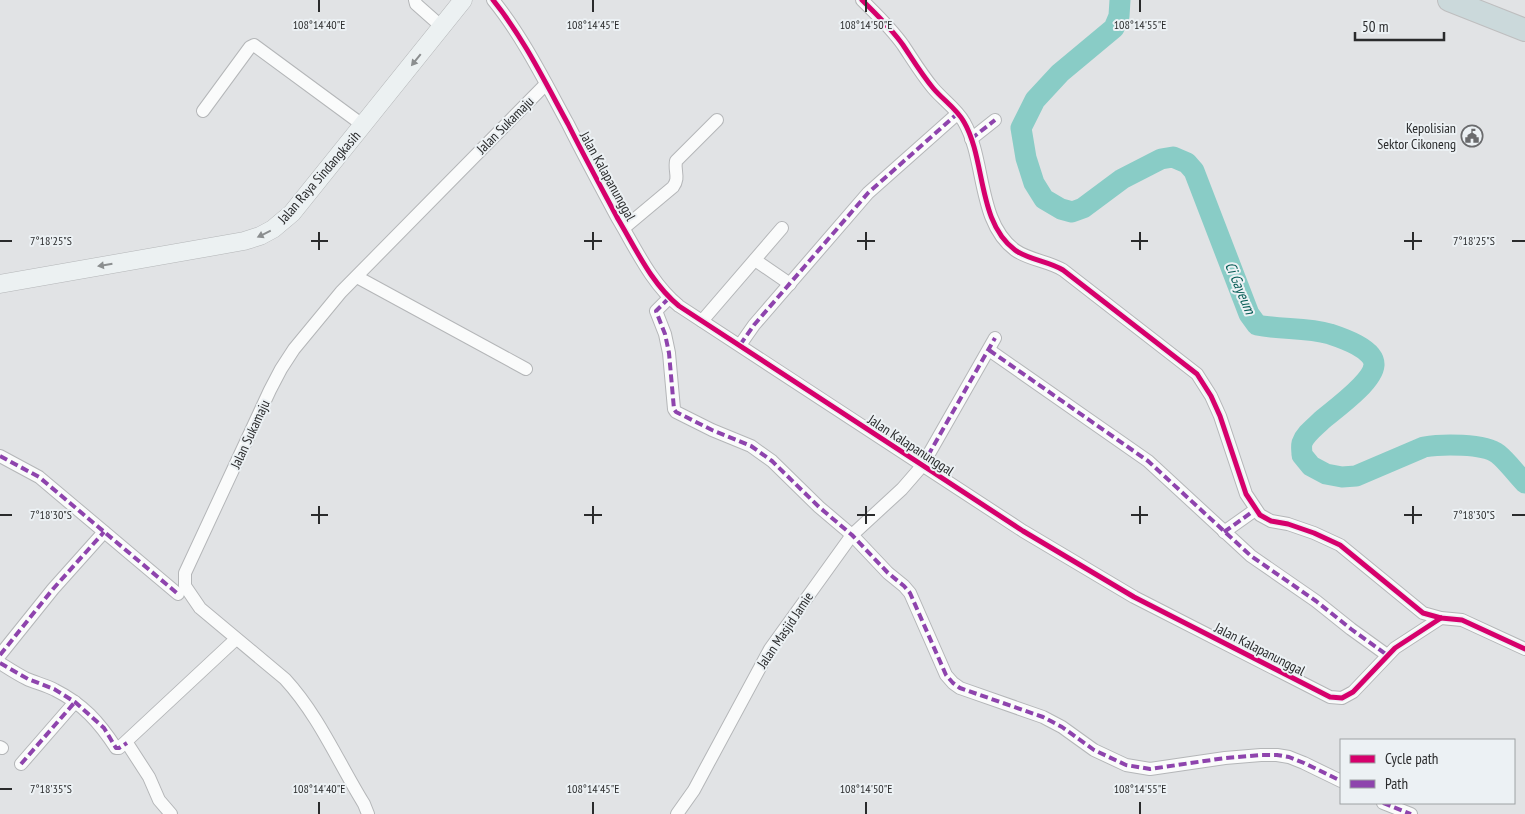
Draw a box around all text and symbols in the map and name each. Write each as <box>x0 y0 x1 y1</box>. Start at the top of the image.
scale bar <box>1355 10 1444 42</box>
text: 108°14'40"E <box>293 17 345 32</box>
text: 108°14'45"E <box>567 17 619 32</box>
text: 108°14'50"E <box>840 17 892 32</box>
text: 108°14'55"E <box>1114 17 1166 32</box>
text: 50 m <box>1362 17 1388 36</box>
one-way arrow <box>411 53 422 66</box>
street label: Jalan Sukamaju <box>472 93 537 158</box>
place label: Kepolisian Sektor Cikoneng <box>1377 119 1456 153</box>
public building icon: Kepolisian Sektor Cikoneng <box>1460 124 1484 148</box>
street label: Jalan Raya Sindangkasih <box>273 127 364 228</box>
street label: Jalan Kalapanunggal <box>576 127 640 224</box>
one-way arrow <box>257 230 271 238</box>
text: 7°18'25"S <box>30 233 72 248</box>
text: 7°18'25"S <box>1453 233 1495 248</box>
water label: Ci Gayeum <box>1221 259 1260 318</box>
one-way arrow <box>96 261 112 269</box>
street label: Jalan Sukamaju <box>226 397 274 472</box>
street label: Jalan Kalapanunggal <box>864 410 958 480</box>
text: 7°18'30"S <box>30 507 72 522</box>
text: 7°18'30"S <box>1453 507 1495 522</box>
street label: Jalan Masjid Jamie <box>752 588 817 672</box>
street label: Jalan Kalapanunggal <box>1211 618 1309 680</box>
legend <box>1340 739 1515 804</box>
text: Cycle path <box>1385 749 1438 768</box>
text: Path <box>1385 774 1408 793</box>
text: 7°18'35"S <box>30 781 72 796</box>
text: 108°14'40"E <box>293 781 345 796</box>
text: 108°14'45"E <box>567 781 619 796</box>
text: 108°14'50"E <box>840 781 892 796</box>
text: 108°14'55"E <box>1114 781 1166 796</box>

